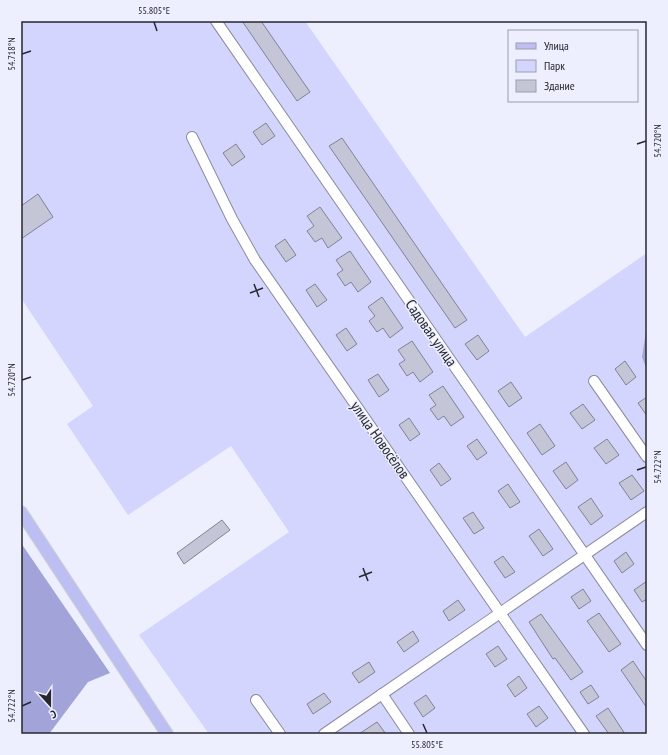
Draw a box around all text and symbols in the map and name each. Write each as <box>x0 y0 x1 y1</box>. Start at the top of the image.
text: 55.805°E <box>138 4 170 17</box>
legend <box>508 30 638 102</box>
text: 54.718°N <box>5 37 18 71</box>
text: Улица <box>544 38 569 53</box>
text: Парк <box>544 58 565 73</box>
text: Здание <box>544 78 575 93</box>
text: 54.720°N <box>651 124 664 158</box>
street label: Садовая улица <box>401 295 461 370</box>
text: 54.720°N <box>5 363 18 397</box>
street label: улица Новосёлов <box>347 397 414 482</box>
text: 54.722°N <box>651 450 664 484</box>
north arrow <box>30 685 70 725</box>
text: 54.722°N <box>5 689 18 723</box>
text: С <box>49 707 58 722</box>
text: 55.805°E <box>411 738 443 751</box>

